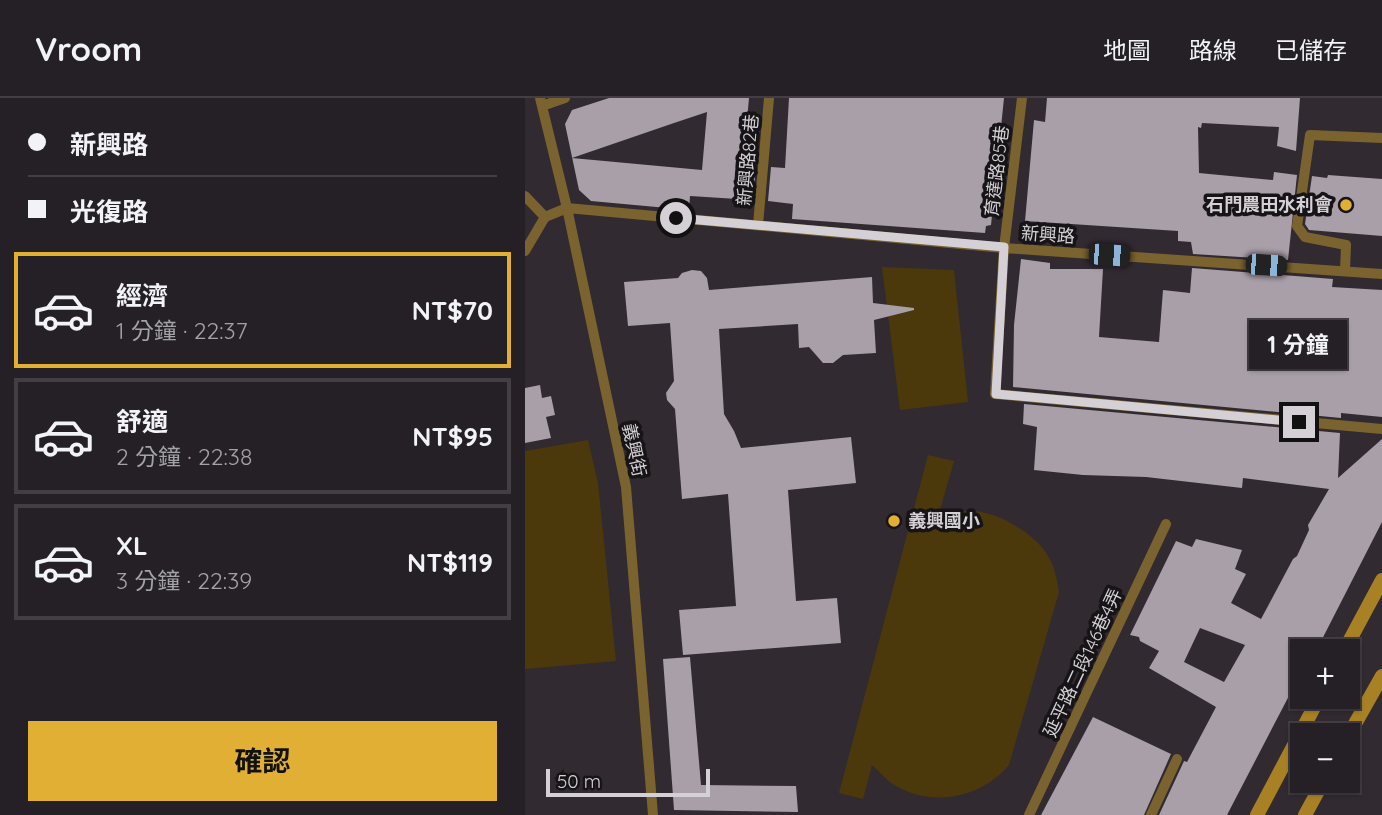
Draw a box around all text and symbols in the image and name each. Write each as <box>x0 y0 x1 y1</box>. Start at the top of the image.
text: Vroom <box>35 28 142 69</box>
text: 地圖 <box>1103 35 1151 65</box>
text: 路線 <box>1189 35 1237 65</box>
text: 已儲存 <box>1275 35 1347 65</box>
street label: 新興路82巷 <box>732 113 763 207</box>
street label: 育達路85巷 <box>980 124 1013 218</box>
text: 新興路 <box>70 128 148 161</box>
place label: 石門農田水利會 <box>1206 193 1333 216</box>
text: 光復路 <box>70 195 148 228</box>
marker: 石門農田水利會 <box>1338 197 1354 213</box>
route start <box>660 202 692 234</box>
street label: 新興路 <box>1020 221 1076 248</box>
car <box>1088 243 1131 267</box>
car <box>1245 253 1288 277</box>
icon: car <box>32 279 95 342</box>
text: 經濟 <box>116 279 168 312</box>
text: NT$70 <box>412 294 493 327</box>
text: 1 分鐘 · 22:37 <box>116 316 247 345</box>
callout: 1 分鐘 <box>1250 320 1348 370</box>
text: 1 分鐘 <box>1267 330 1329 359</box>
icon: car <box>32 405 95 468</box>
text: 舒適 <box>116 405 168 438</box>
route end <box>1283 406 1315 438</box>
text: NT$95 <box>412 420 493 453</box>
street label: 義興街 <box>618 421 651 479</box>
text: 2 分鐘 · 22:38 <box>116 442 252 471</box>
place label: 義興國小 <box>908 509 980 532</box>
marker: 義興國小 <box>886 513 902 529</box>
text: XL <box>116 529 148 562</box>
icon: car <box>32 531 95 594</box>
text: NT$119 <box>407 546 493 579</box>
text: 3 分鐘 · 22:39 <box>116 566 252 595</box>
street label: 延平路二段146巷4弄 <box>1038 585 1127 741</box>
map controls <box>1290 639 1360 793</box>
button: + <box>1290 639 1360 709</box>
button: 確認 <box>28 721 497 801</box>
button: − <box>1290 723 1360 793</box>
scale bar <box>546 766 711 798</box>
text: 50 m <box>557 769 601 793</box>

